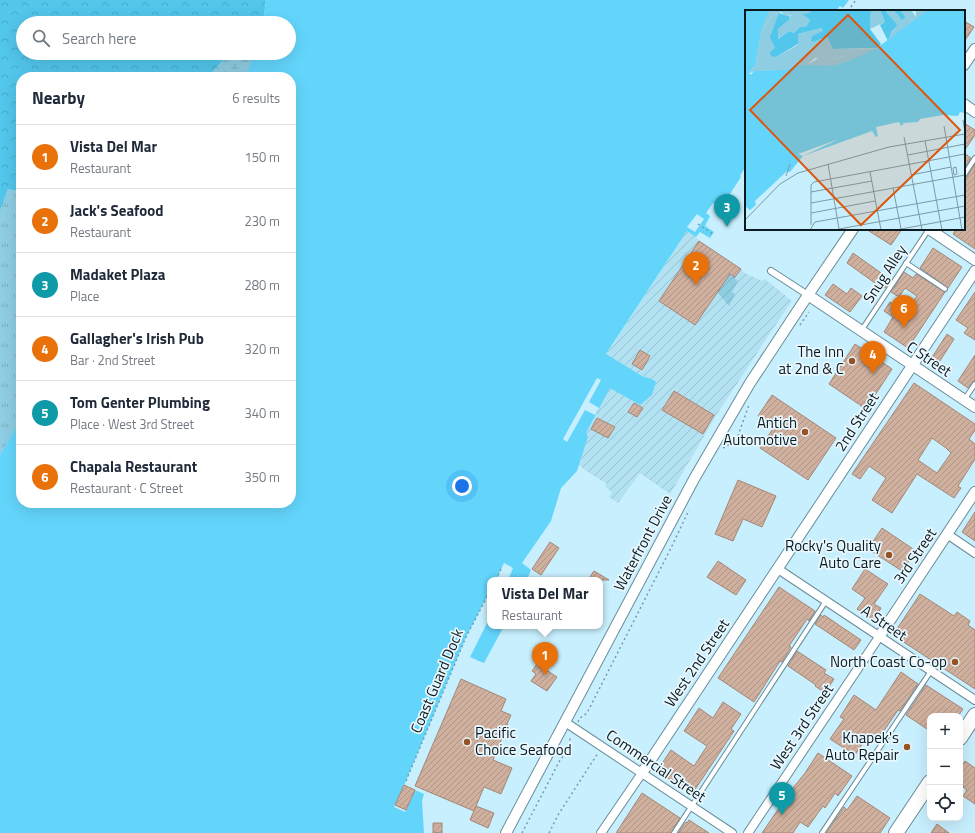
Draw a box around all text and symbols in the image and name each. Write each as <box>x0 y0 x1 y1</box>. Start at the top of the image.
inset map <box>745 10 965 230</box>
search box <box>16 16 296 60</box>
icon: search <box>30 27 52 49</box>
text: Search here <box>62 27 136 50</box>
text: Nearby <box>32 85 85 111</box>
text: 6 results <box>232 88 280 108</box>
text: Vista Del Mar <box>70 135 157 158</box>
text: 1 <box>41 147 49 167</box>
text: 150 m <box>244 147 280 167</box>
text: Restaurant <box>70 158 131 178</box>
pin: 3 <box>714 194 740 227</box>
text: Jack's Seafood <box>70 199 164 222</box>
text: 2 <box>41 211 49 231</box>
text: 230 m <box>244 211 280 231</box>
text: Restaurant <box>70 222 131 242</box>
street label: Snug Alley <box>857 240 912 308</box>
pin: 2 <box>683 252 709 285</box>
text: Madaket Plaza <box>70 263 165 286</box>
text: 3 <box>41 275 49 295</box>
text: 280 m <box>244 275 280 295</box>
text: Place <box>70 286 99 306</box>
pin: 6 <box>891 295 917 328</box>
text: Gallagher's Irish Pub <box>70 327 204 350</box>
street label: C Street <box>902 335 957 383</box>
text: 4 <box>41 339 49 359</box>
text: 320 m <box>244 339 280 359</box>
place label: The Inn at 2nd & C <box>778 340 844 380</box>
pin: 4 <box>860 341 886 374</box>
text: Bar · 2nd Street <box>70 350 155 370</box>
marker: The Inn at 2nd & C <box>847 356 857 366</box>
street label: 2nd Street <box>829 387 885 456</box>
text: Tom Genter Plumbing <box>70 391 210 414</box>
text: 5 <box>41 403 49 423</box>
text: 340 m <box>244 403 280 423</box>
place label: Antich Automotive <box>723 411 797 451</box>
text: Place · West 3rd Street <box>70 414 194 434</box>
marker: Antich Automotive <box>800 427 810 437</box>
text: Chapala Restaurant <box>70 455 197 478</box>
text: 6 <box>41 467 49 487</box>
text: 350 m <box>244 467 280 487</box>
your location <box>452 476 472 496</box>
text: Restaurant · C Street <box>70 478 183 498</box>
street label: Waterfront Drive <box>608 491 678 595</box>
street label: 3rd Street <box>887 522 942 588</box>
place label: Rocky's Quality Auto Care <box>785 534 881 574</box>
marker: Rocky's Quality Auto Care <box>884 550 894 560</box>
popup <box>487 577 603 629</box>
text: Vista Del Mar <box>501 582 589 605</box>
street label: A Street <box>857 599 912 647</box>
text: Restaurant <box>501 605 562 625</box>
street label: West 2nd Street <box>658 613 735 712</box>
street label: Coast Guard Dock <box>404 625 469 737</box>
pin: 1 <box>532 642 558 675</box>
place label: North Coast Co-op <box>830 650 947 673</box>
marker: North Coast Co-op <box>950 657 960 667</box>
street label: West 3rd Street <box>764 678 839 774</box>
map controls <box>927 713 963 821</box>
button: + <box>927 713 963 749</box>
place label: Pacific Choice Seafood <box>475 721 572 761</box>
street label: Commercial Street <box>602 724 712 808</box>
place label: Knapek's Auto Repair <box>825 726 899 766</box>
marker: Pacific Choice Seafood <box>462 737 472 747</box>
marker: Knapek's Auto Repair <box>902 742 912 752</box>
button: − <box>927 749 963 785</box>
pin: 5 <box>769 782 795 815</box>
button: locate <box>927 785 963 821</box>

